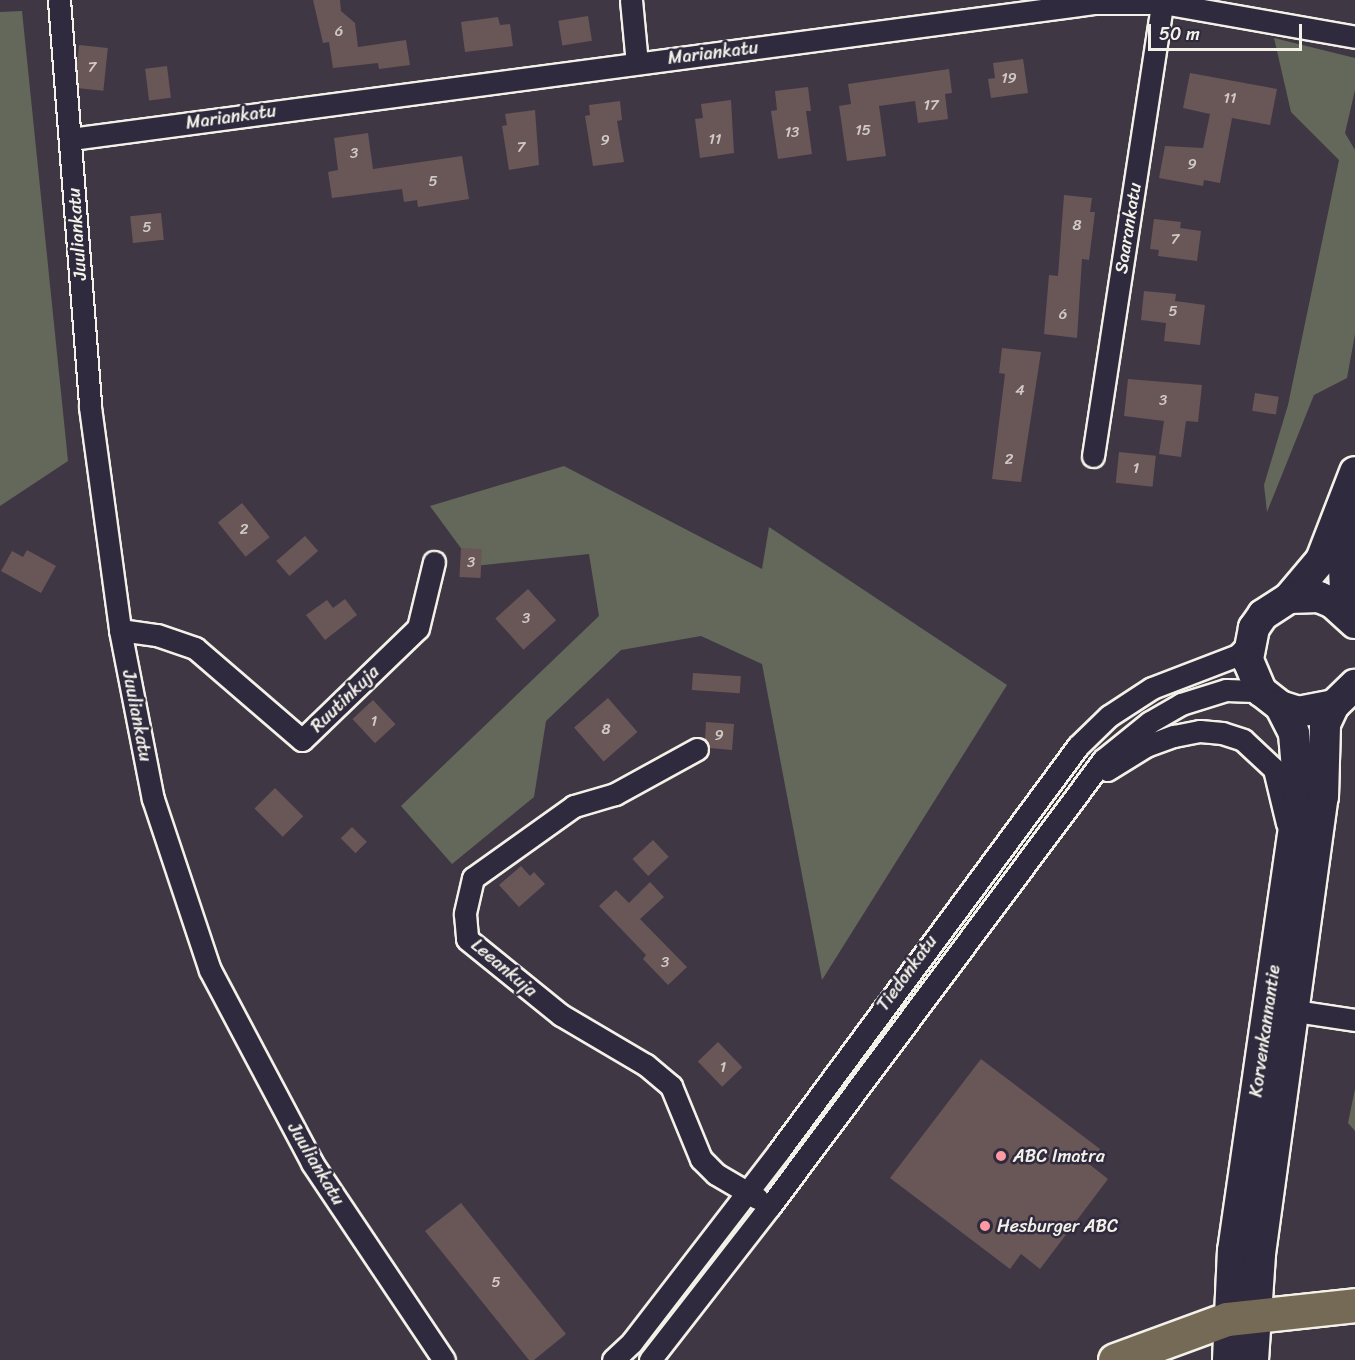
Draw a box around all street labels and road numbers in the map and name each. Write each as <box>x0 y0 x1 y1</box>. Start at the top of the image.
street label: Mariankatu <box>667 37 759 69</box>
street label: Mariankatu <box>184 100 278 134</box>
street label: Saarankatu <box>1110 181 1146 275</box>
street label: Juuliankatu <box>63 187 91 281</box>
street label: Ruutinkuja <box>306 661 384 737</box>
street label: Juuliankatu <box>118 668 156 764</box>
street label: Tiedonkatu <box>872 931 942 1015</box>
street label: Leeankuja <box>467 934 541 1002</box>
street label: Korvenkannantie <box>1245 964 1285 1098</box>
street label: Juuliankatu <box>283 1119 349 1209</box>

